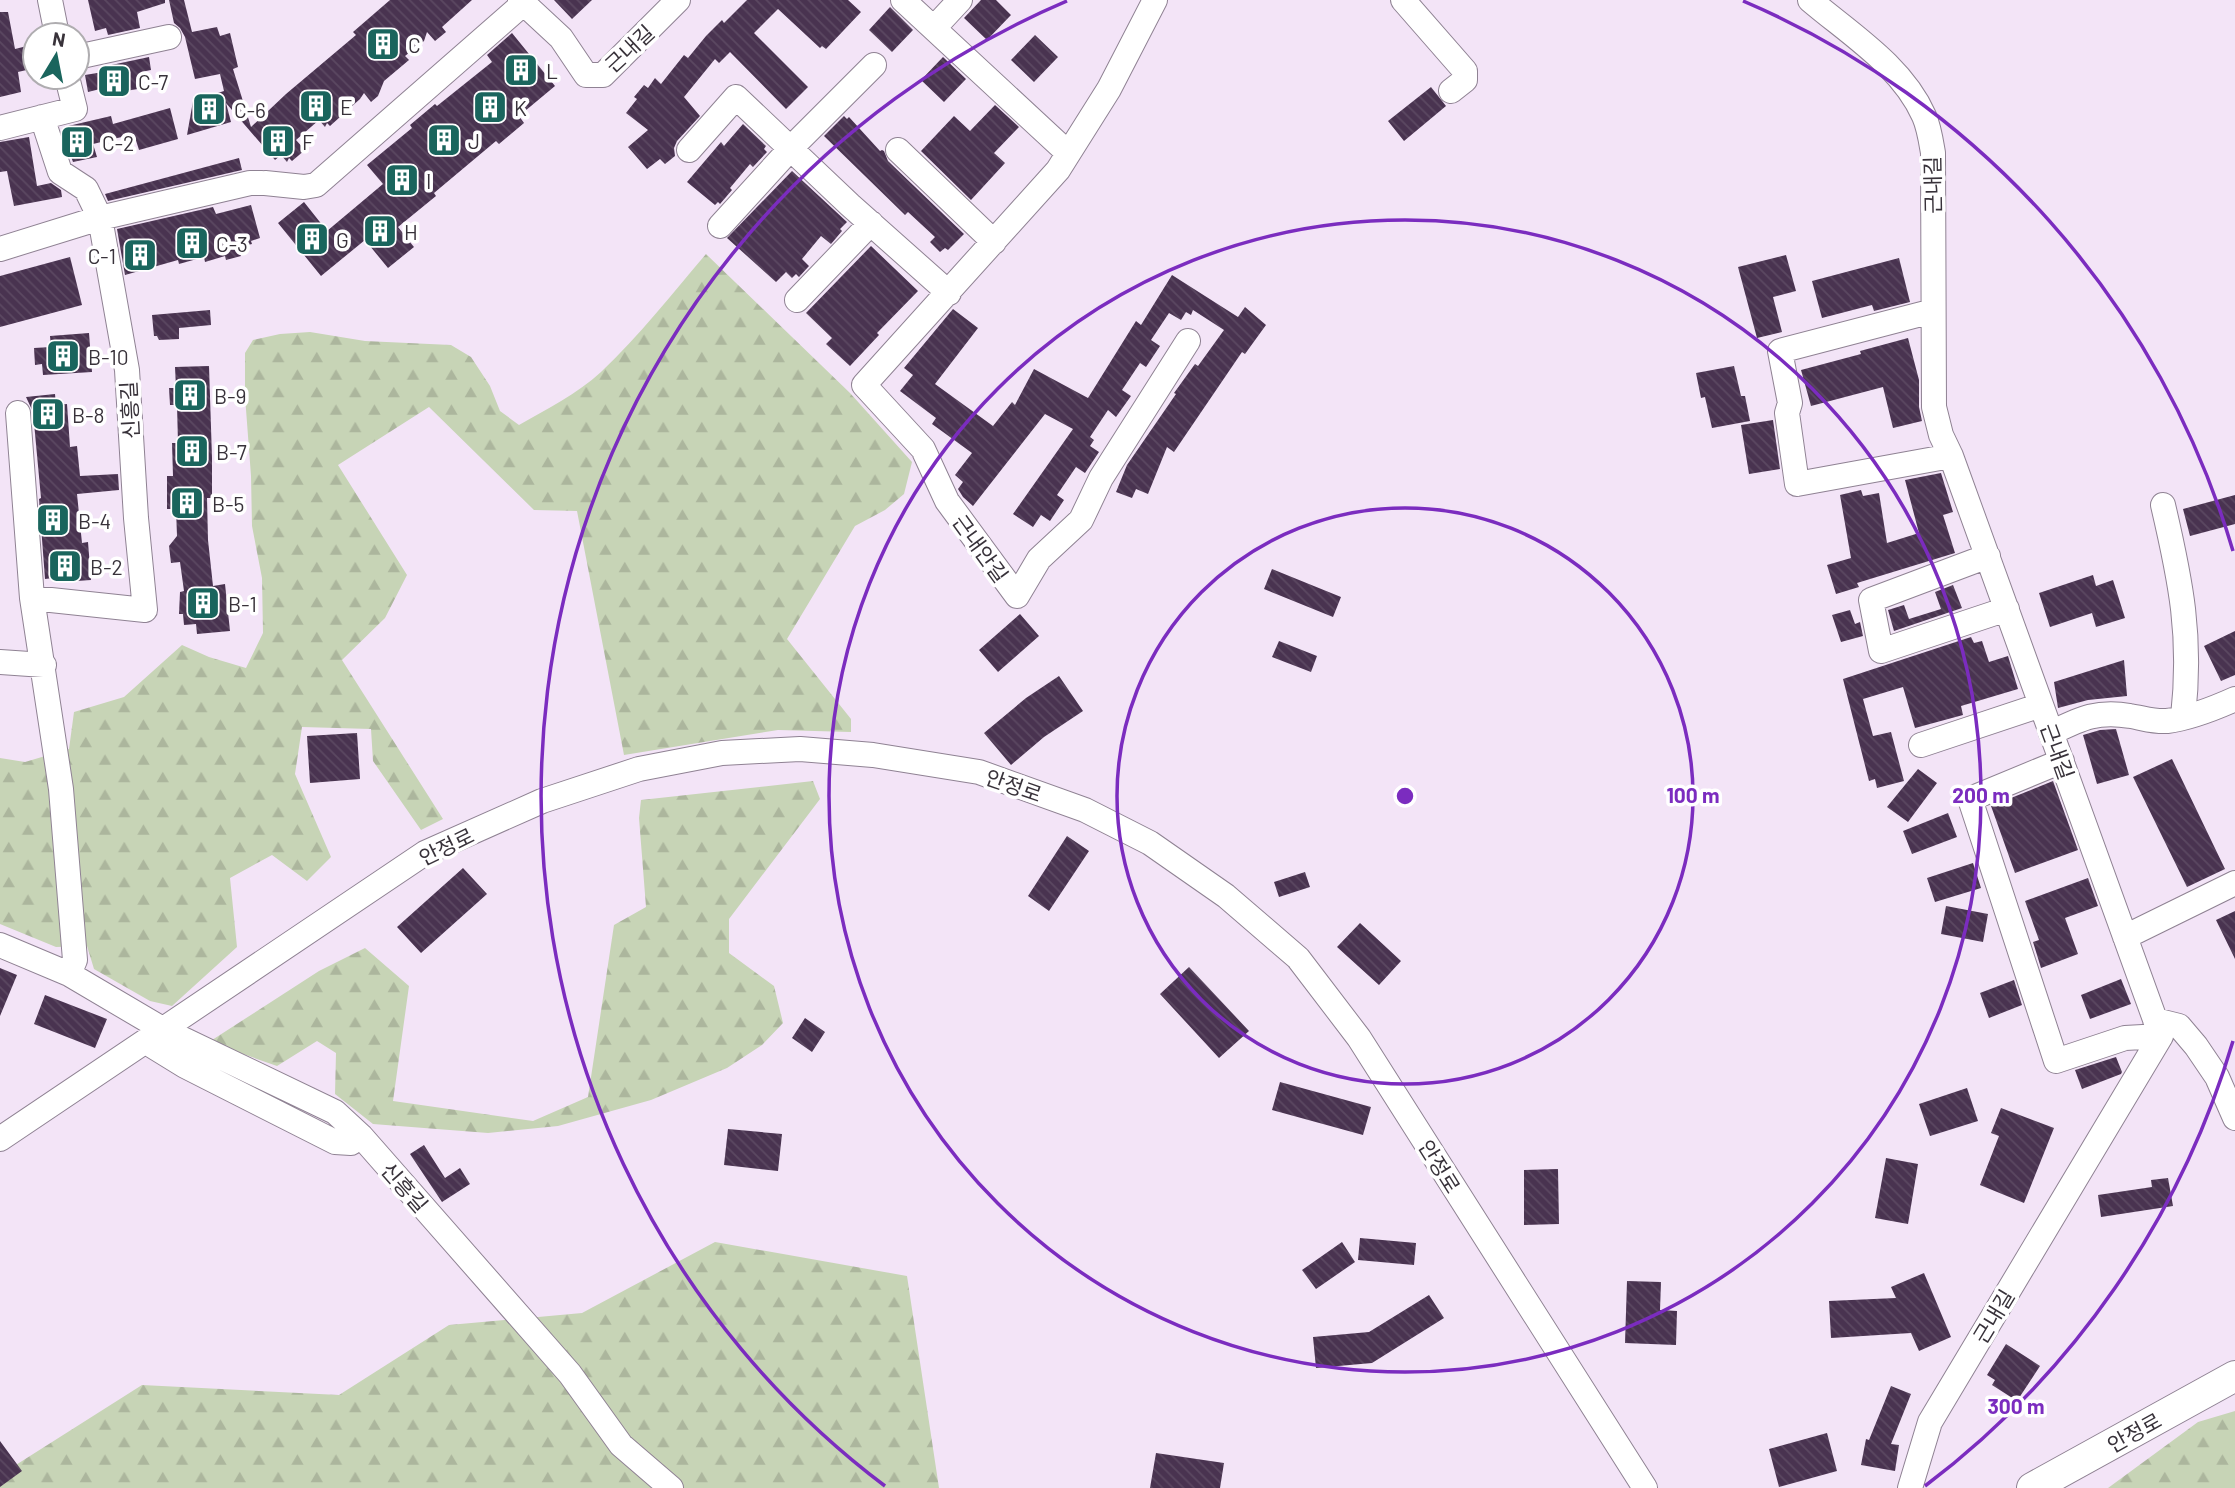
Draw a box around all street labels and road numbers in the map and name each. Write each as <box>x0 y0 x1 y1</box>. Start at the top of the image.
street label: 근내길 <box>599 19 659 77</box>
street label: 근내길 <box>1919 156 1945 214</box>
street label: 신흥길 <box>115 380 143 440</box>
street label: 근내안길 <box>948 509 1014 587</box>
street label: 근내길 <box>2036 719 2080 783</box>
street label: 안정로 <box>983 764 1045 806</box>
street label: 안정로 <box>414 822 478 870</box>
street label: 안정로 <box>1414 1135 1466 1197</box>
street label: 신흥길 <box>377 1157 433 1217</box>
street label: 근내길 <box>1967 1285 2019 1347</box>
street label: 안정로 <box>2103 1407 2165 1457</box>

